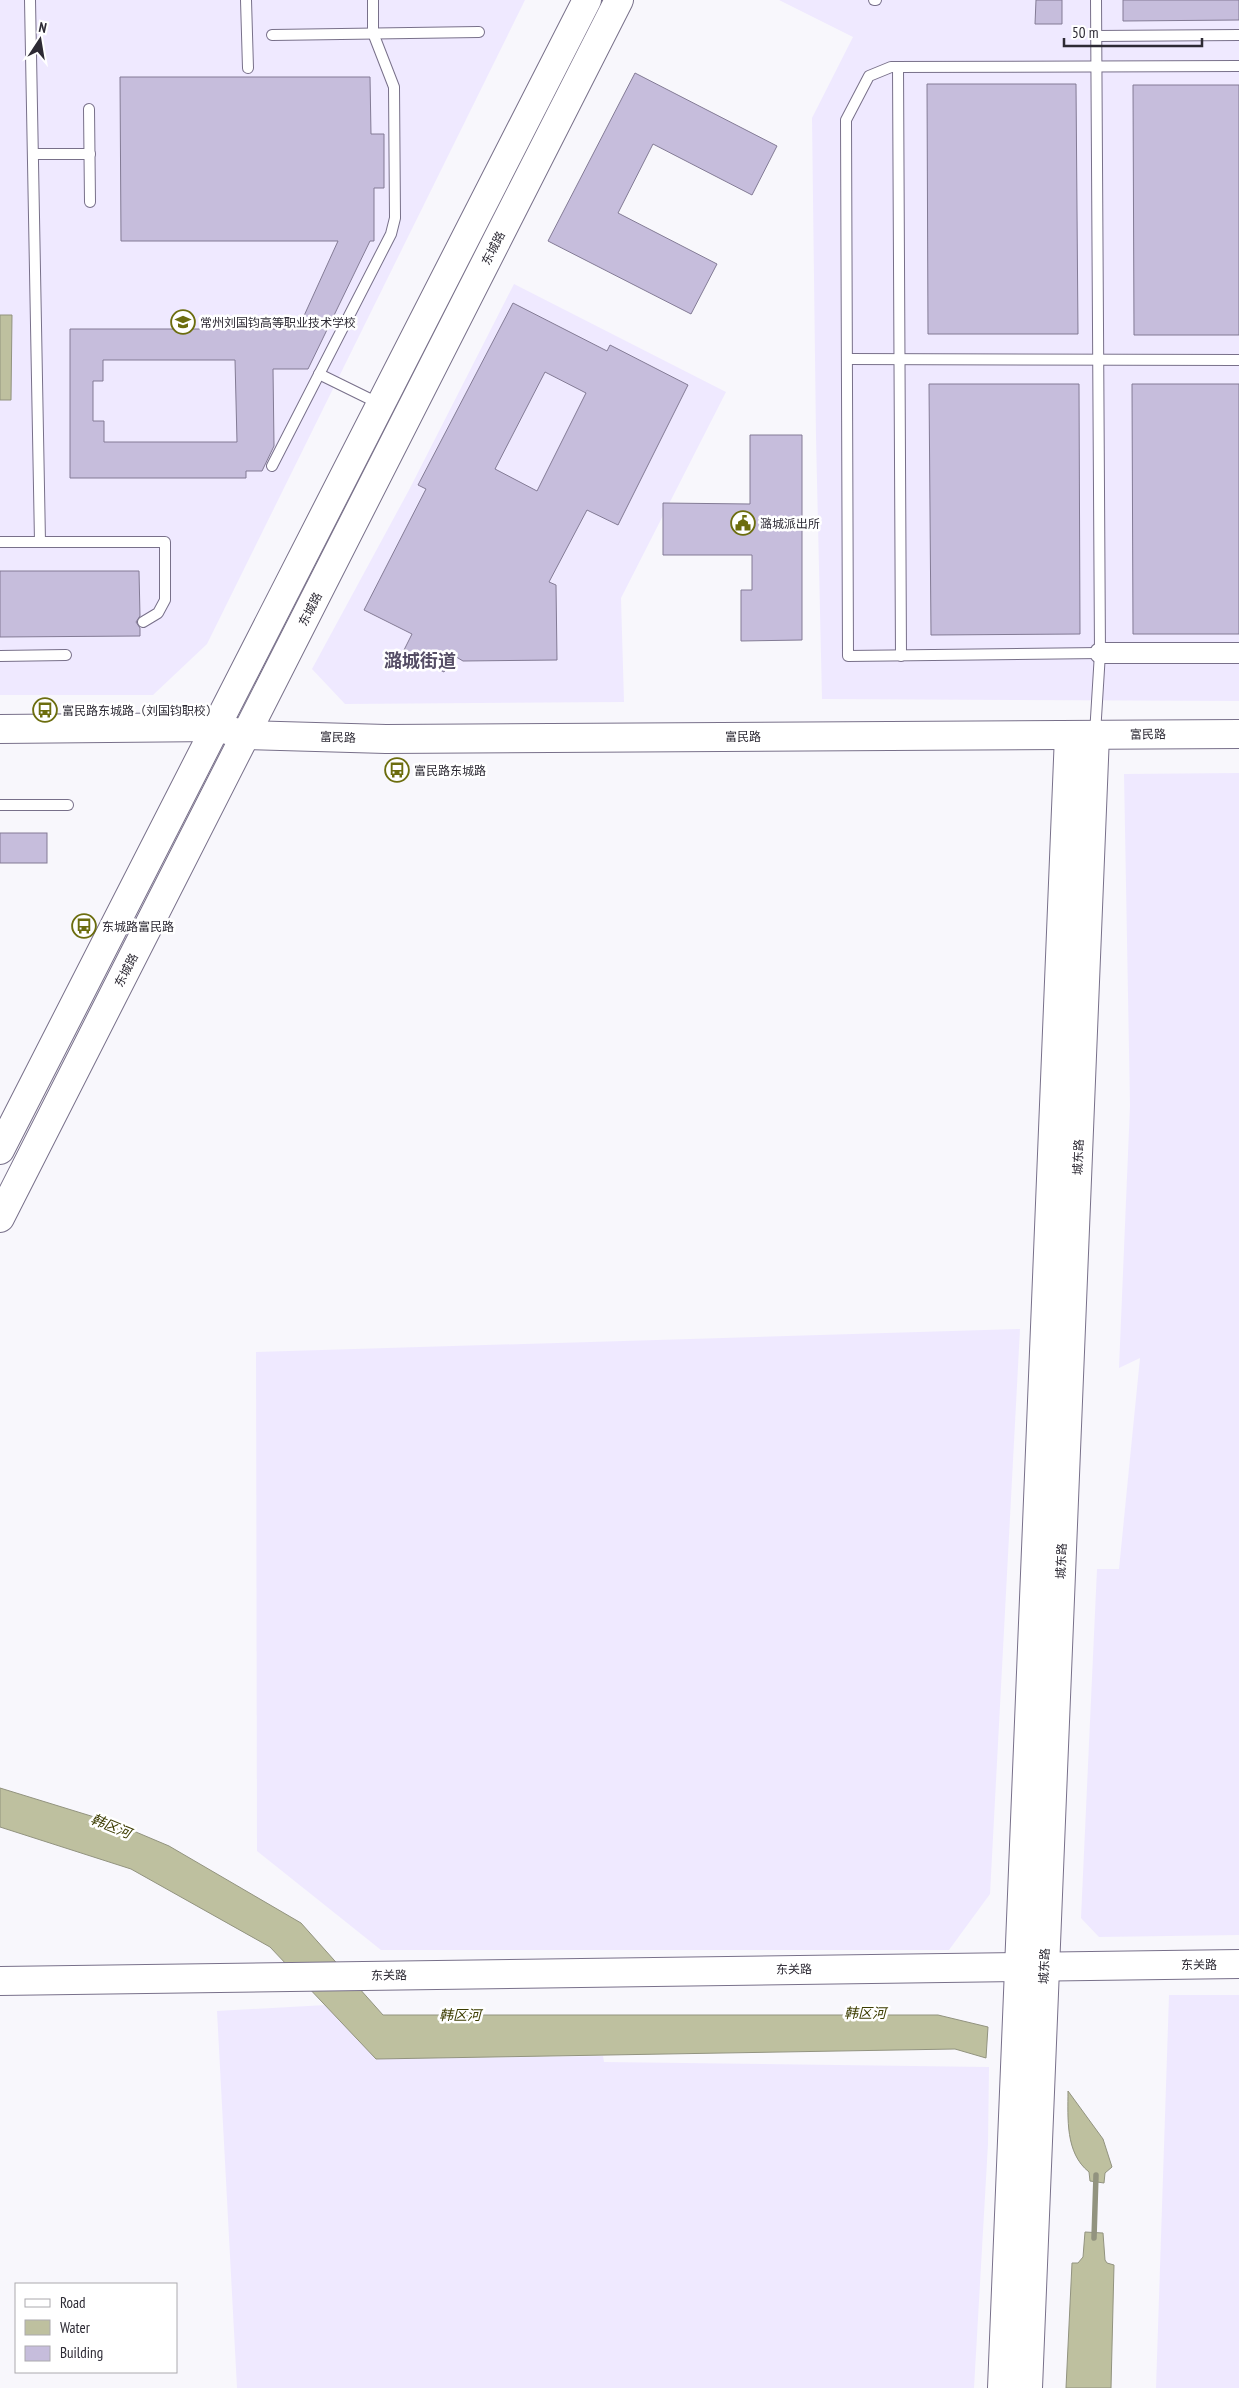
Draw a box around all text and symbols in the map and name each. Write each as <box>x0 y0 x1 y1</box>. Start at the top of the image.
north arrow <box>15 15 65 65</box>
scale bar <box>1064 15 1202 47</box>
text: N <box>37 18 48 37</box>
text: 50 m <box>1072 23 1098 42</box>
street label: 东城路 <box>478 229 508 267</box>
school or university icon: 常州刘国钧高等职业技术学校 <box>170 309 196 335</box>
place label: 常州刘国钧高等职业技术学校 <box>200 315 356 330</box>
public building icon: 潞城派出所 <box>730 510 756 536</box>
place label: 潞城派出所 <box>760 516 820 531</box>
street label: 东城路 <box>295 590 325 628</box>
district label: 潞城街道 <box>384 649 456 672</box>
bus stop icon: 富民路东城路（刘国钧职校） <box>32 697 58 723</box>
place label: 富民路东城路（刘国钧职校） <box>62 703 218 718</box>
street label: 富民路 <box>1130 726 1166 742</box>
street label: 富民路 <box>320 729 356 745</box>
street label: 富民路 <box>725 729 761 744</box>
bus stop icon: 富民路东城路 <box>384 757 410 783</box>
place label: 富民路东城路 <box>414 763 486 778</box>
bus stop icon: 东城路富民路 <box>71 913 97 939</box>
place label: 东城路富民路 <box>102 919 174 934</box>
street label: 东城路 <box>111 951 141 989</box>
street label: 城东路 <box>1070 1139 1086 1175</box>
street label: 城东路 <box>1053 1543 1069 1579</box>
water label: 韩区河 <box>88 1810 137 1843</box>
street label: 城东路 <box>1036 1948 1052 1984</box>
street label: 东关路 <box>1181 1957 1217 1972</box>
street label: 东关路 <box>776 1961 812 1977</box>
street label: 东关路 <box>371 1967 407 1983</box>
water label: 韩区河 <box>844 2004 889 2022</box>
water label: 韩区河 <box>439 2006 484 2024</box>
legend <box>15 2283 178 2373</box>
text: Road <box>60 2293 86 2312</box>
text: Water <box>60 2318 91 2337</box>
text: Building <box>60 2343 103 2362</box>

